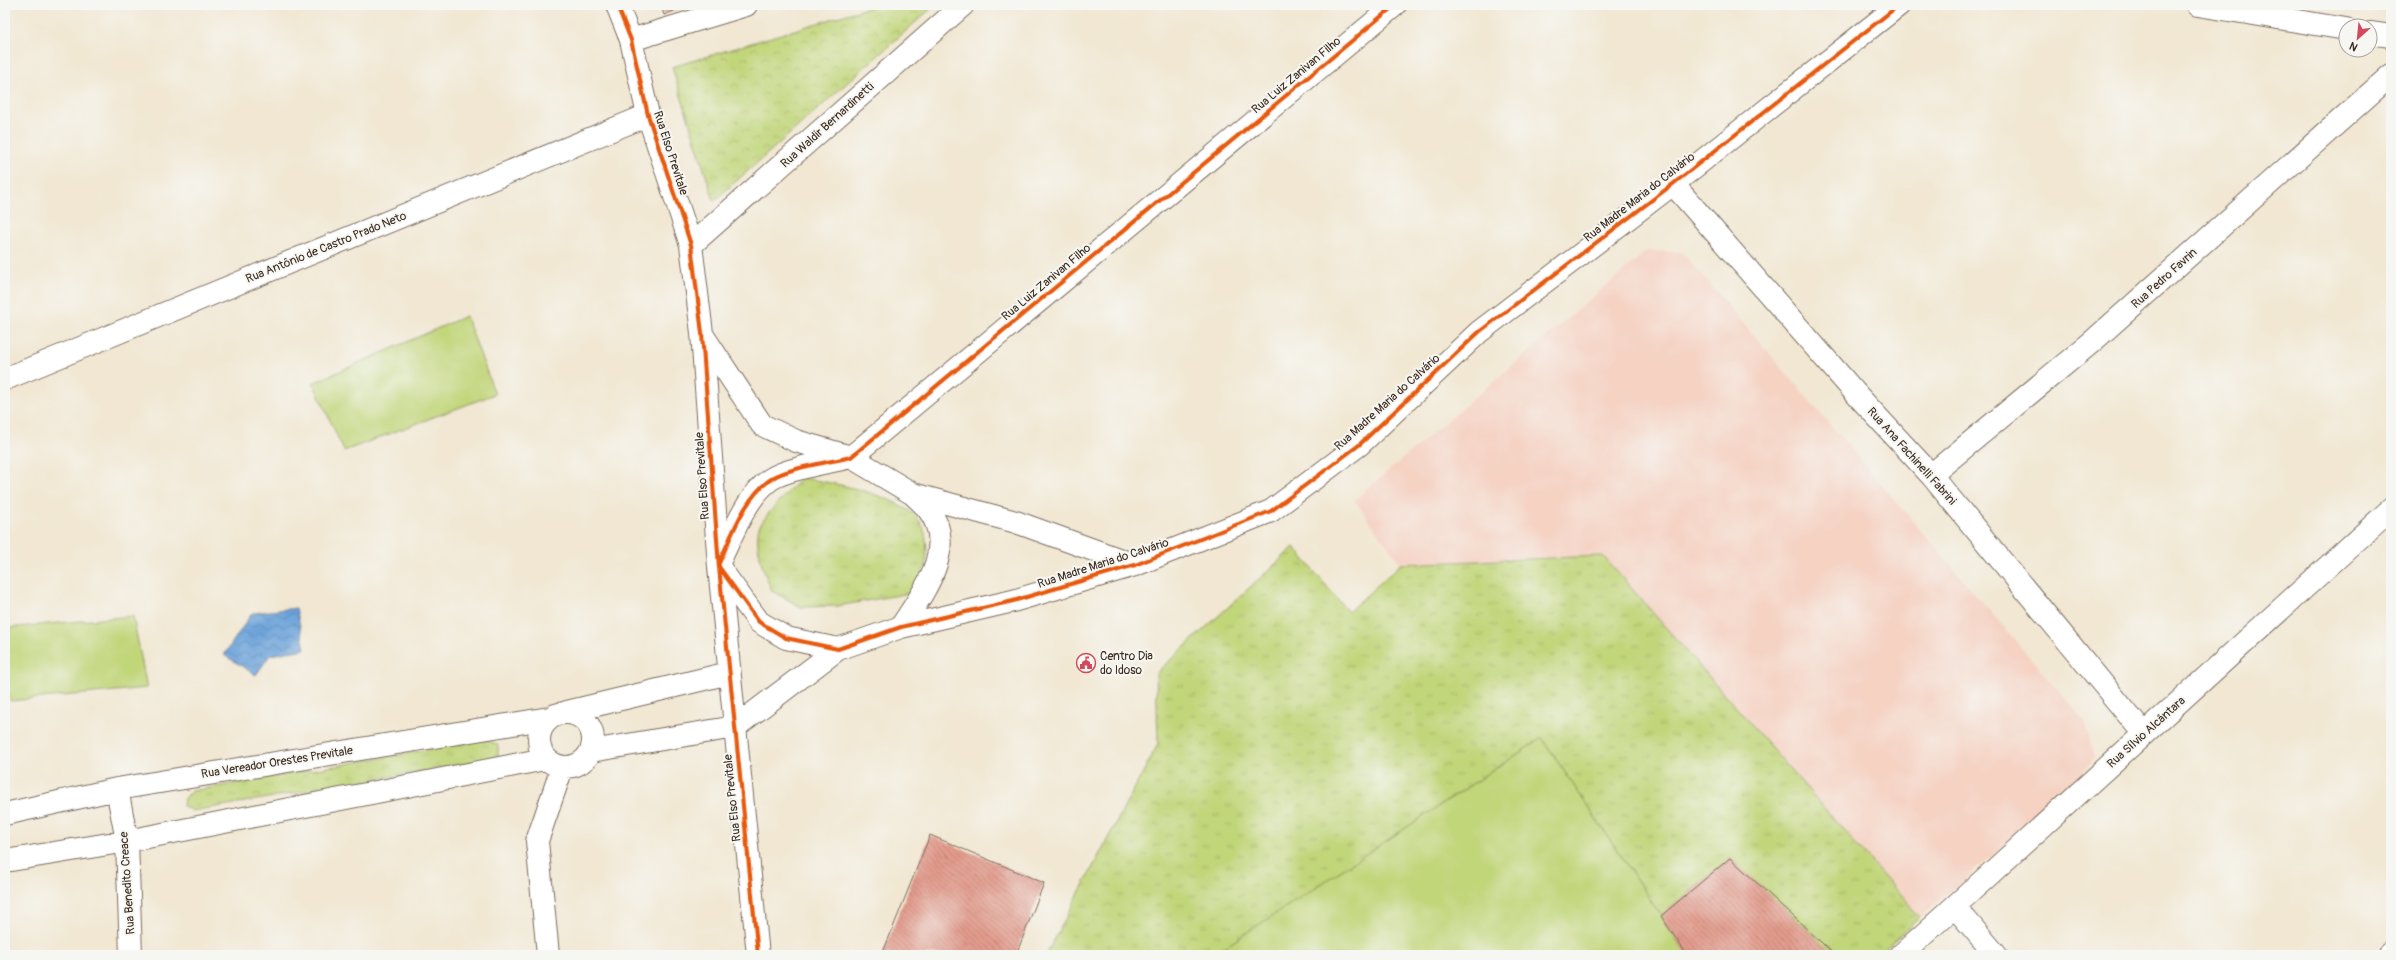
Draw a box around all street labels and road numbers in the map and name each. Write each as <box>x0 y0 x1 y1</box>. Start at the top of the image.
street label: Rua Luiz Zanivan Filho <box>1249 33 1344 117</box>
street label: Rua Waldir Bernardinetti <box>778 79 877 171</box>
street label: Rua Elso Previtale <box>650 109 691 197</box>
street label: Rua Madre Maria do Calvário <box>1581 149 1698 245</box>
street label: Rua Antônio de Castro Prado Neto <box>244 208 409 287</box>
street label: Rua Luiz Zanivan Filho <box>999 240 1094 324</box>
street label: Rua Pedro Favrin <box>2128 245 2200 312</box>
street label: Rua Madre Maria do Calvário <box>1331 351 1444 454</box>
street label: Rua Ana Fachinelli Fabrini <box>1864 404 1959 508</box>
street label: Rua Elso Previtale <box>692 432 713 520</box>
street label: Rua Madre Maria do Calvário <box>1036 535 1171 592</box>
street label: Rua Sílvio Alcântara <box>2104 693 2189 771</box>
street label: Rua Vereador Orestes Previtale <box>200 743 354 782</box>
street label: Rua Elso Previtale <box>720 753 745 842</box>
street label: Rua Benedito Creace <box>116 831 139 935</box>

